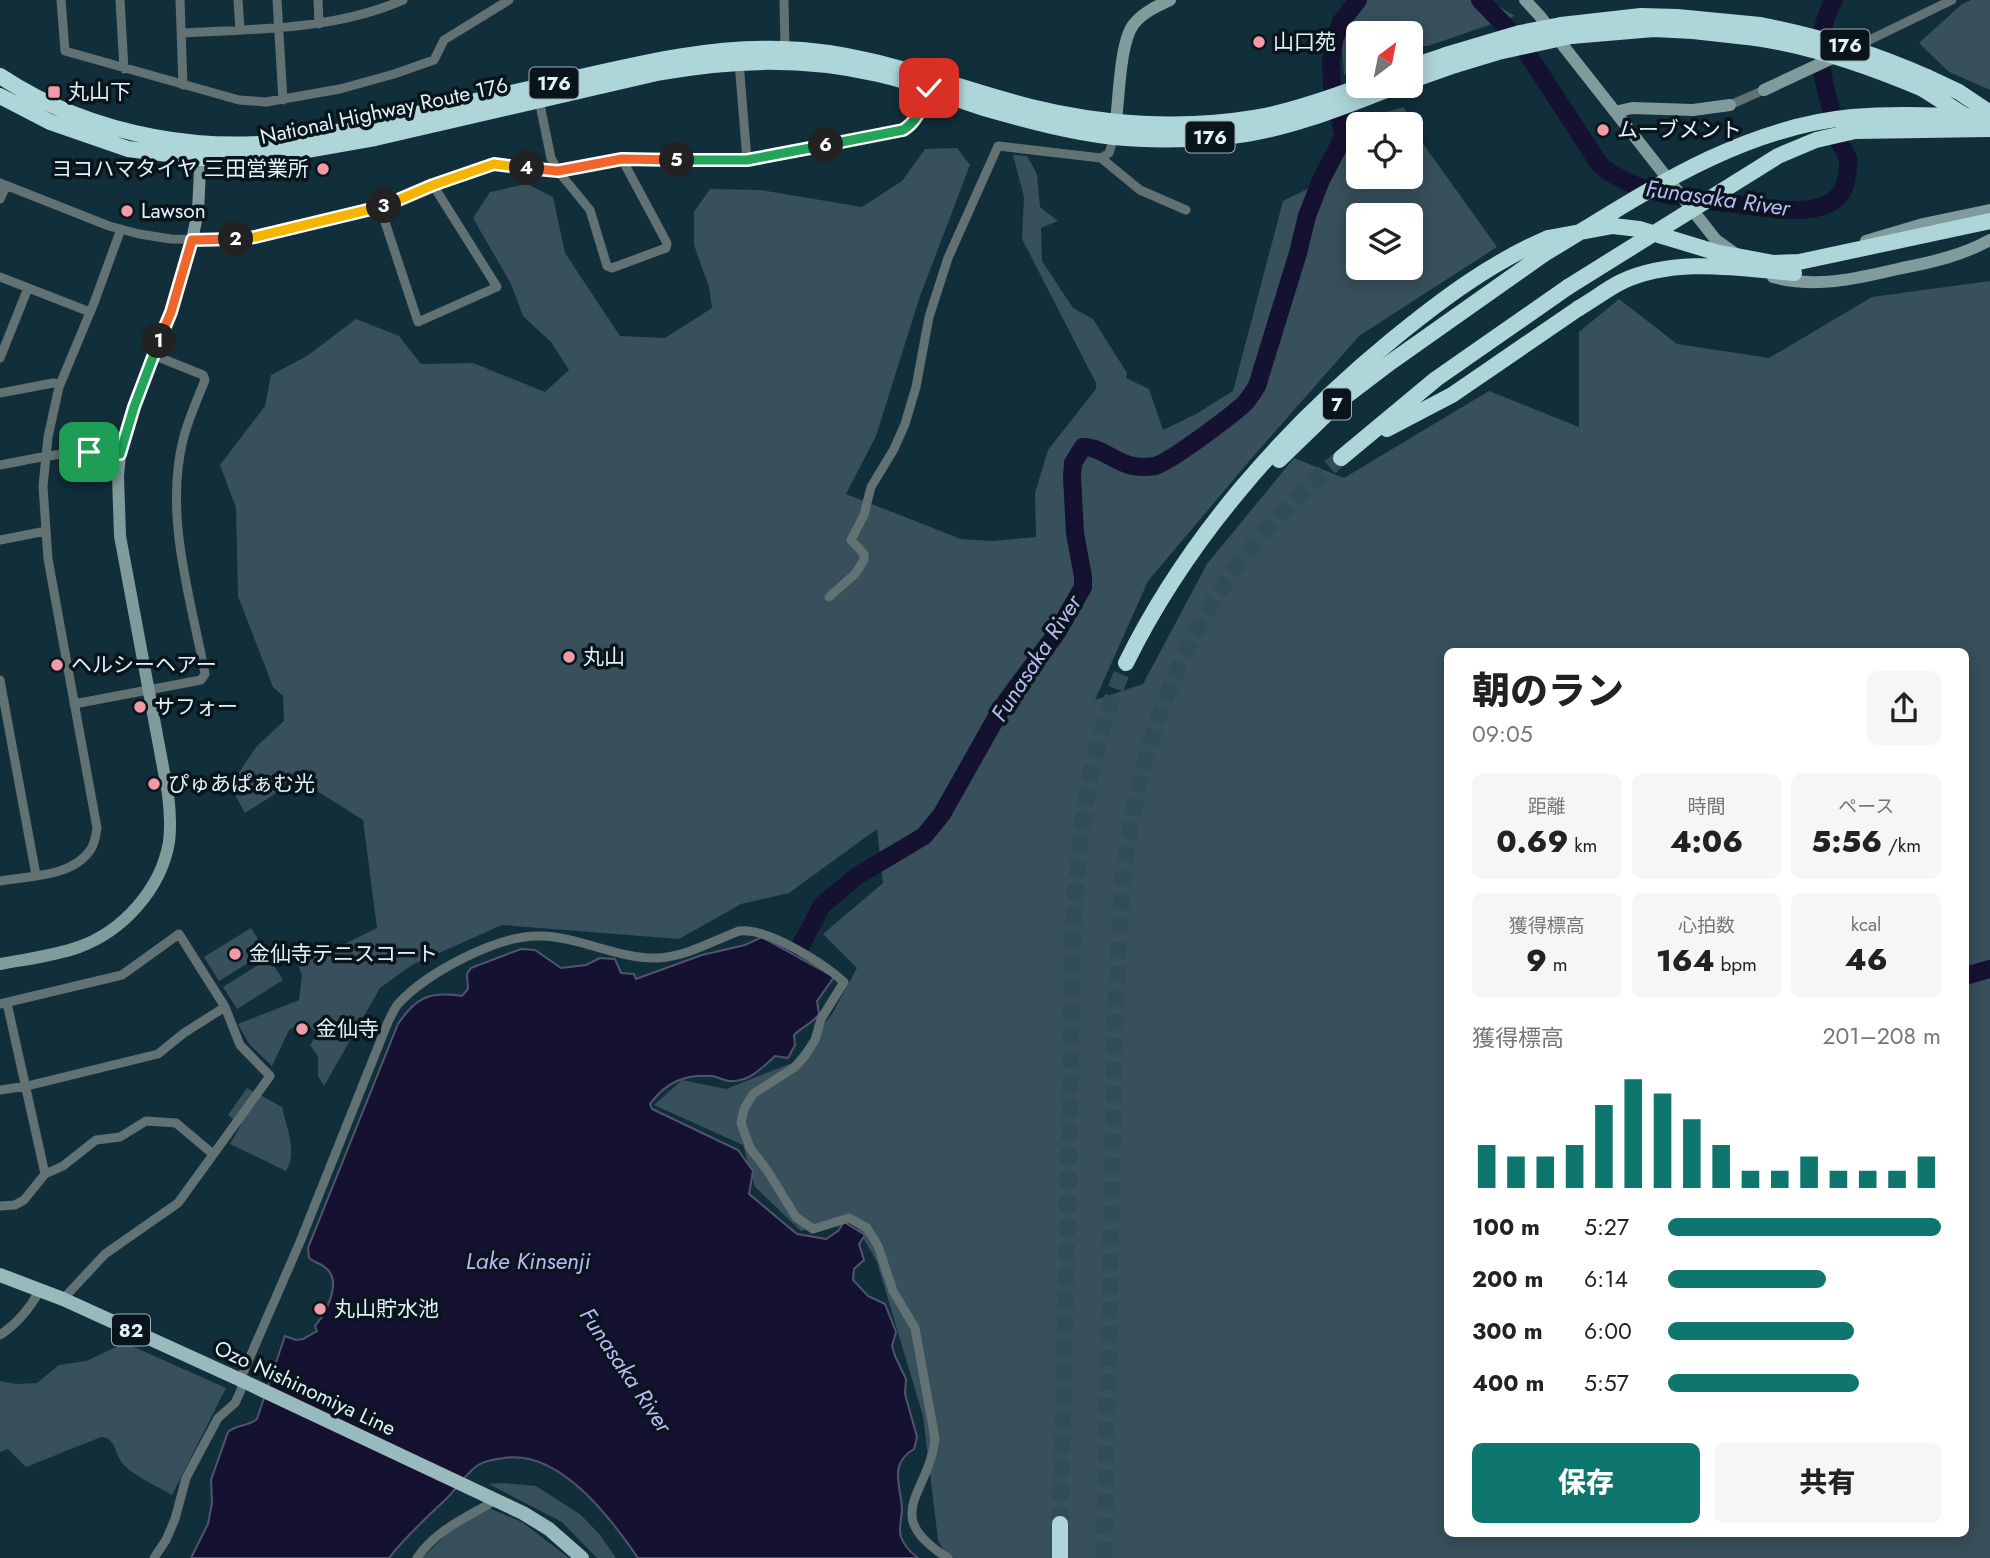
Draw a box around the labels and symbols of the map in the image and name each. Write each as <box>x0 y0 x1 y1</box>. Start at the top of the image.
north arrow <box>1346 21 1423 98</box>
place label: 山口苑 <box>1273 27 1336 57</box>
road number: 176 <box>1820 30 1870 60</box>
marker: 山口苑 <box>1251 34 1267 50</box>
pin <box>899 58 959 118</box>
road number: 176 <box>530 68 578 99</box>
street label: National Highway Route 176 <box>257 70 511 152</box>
place label: 丸山下 <box>68 77 131 107</box>
marker: 丸山下 <box>46 84 62 100</box>
place label: ムーブメント <box>1617 115 1742 145</box>
road number: 176 <box>1186 122 1234 153</box>
marker: ムーブメント <box>1595 122 1611 138</box>
pin: 6 <box>808 128 844 162</box>
pin: 5 <box>660 142 694 178</box>
pin: 4 <box>510 150 544 186</box>
place label: ヨコハマタイヤ 三田営業所 <box>51 154 309 184</box>
marker: ヨコハマタイヤ 三田営業所 <box>315 161 331 177</box>
water label: Funasaka River <box>1644 171 1793 225</box>
pin: 3 <box>366 188 402 224</box>
place label: Lawson <box>141 196 206 226</box>
marker: Lawson <box>119 203 135 219</box>
pin: 2 <box>218 222 254 256</box>
pin: 1 <box>142 324 176 358</box>
road number: 7 <box>1323 388 1351 420</box>
pin <box>59 422 119 482</box>
water label: Funasaka River <box>982 587 1090 728</box>
place label: 丸山 <box>583 642 625 672</box>
marker: 丸山 <box>561 649 577 665</box>
place label: ヘルシーヘアー <box>71 650 217 680</box>
marker: ヘルシーヘアー <box>49 657 65 673</box>
place label: サフォー <box>154 692 238 722</box>
marker: サフォー <box>132 699 148 715</box>
place label: ぴゅあぱぁむ光 <box>168 769 315 799</box>
marker: ぴゅあぱぁむ光 <box>146 776 162 792</box>
place label: 金仙寺テニスコート <box>249 939 438 969</box>
marker: 金仙寺テニスコート <box>227 946 243 962</box>
place label: 金仙寺 <box>316 1014 379 1044</box>
marker: 金仙寺 <box>294 1021 310 1037</box>
water label: Lake Kinsenji <box>466 1244 591 1278</box>
place label: 丸山貯水池 <box>334 1294 439 1324</box>
water label: Funasaka River <box>571 1300 681 1441</box>
marker: 丸山貯水池 <box>312 1301 328 1317</box>
road number: 82 <box>112 1314 150 1346</box>
street label: Ozo Nishinomiya Line <box>209 1333 401 1443</box>

